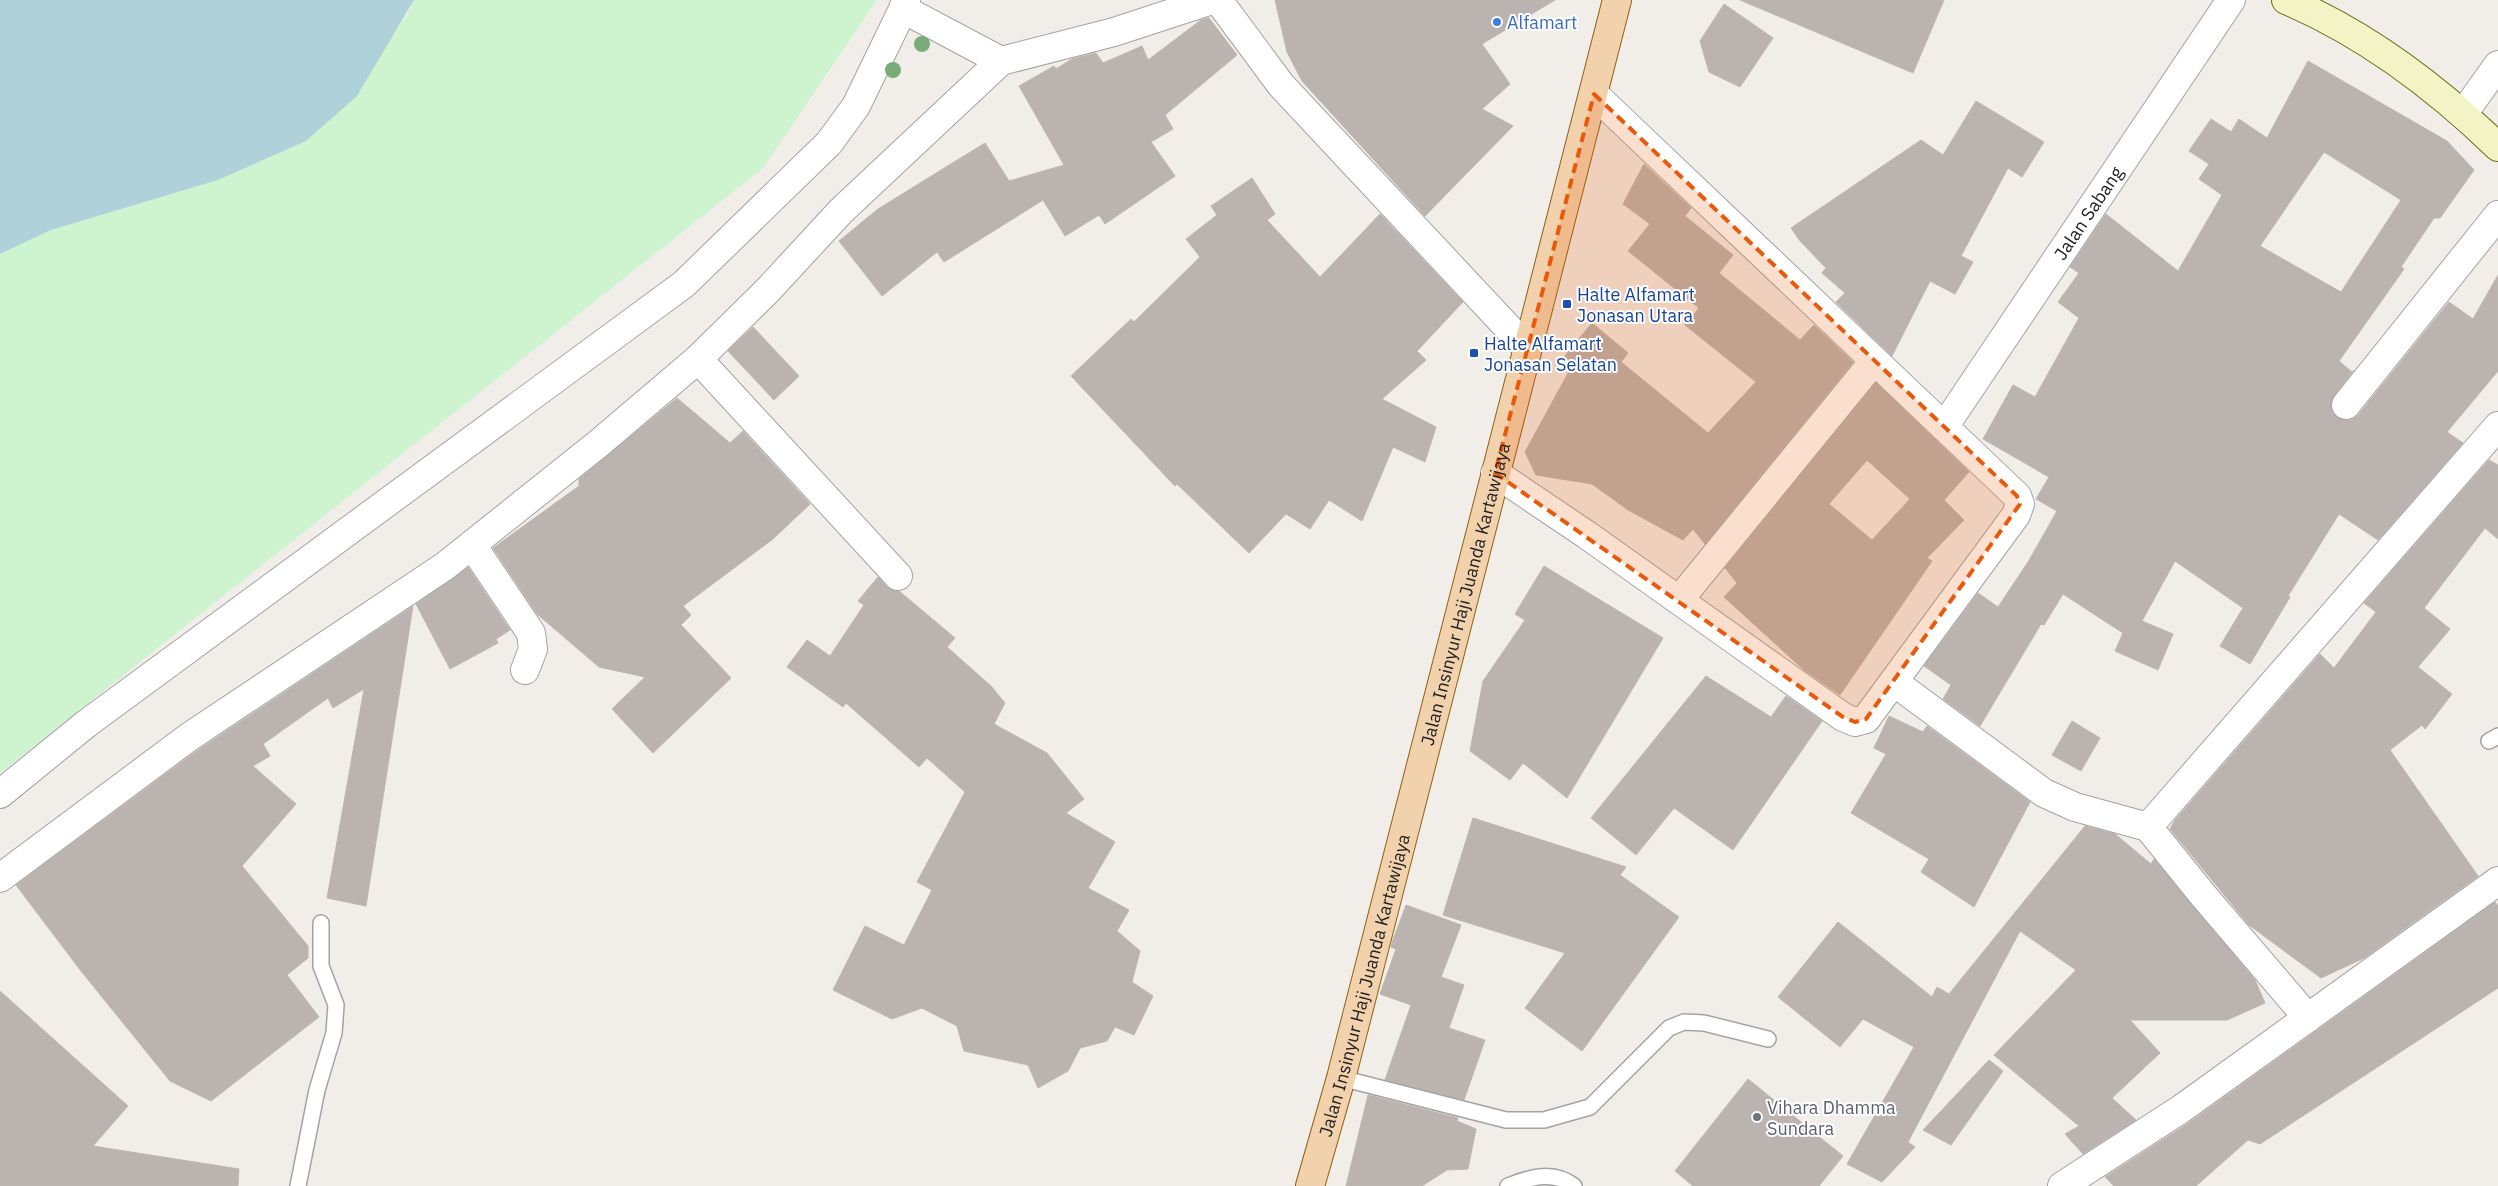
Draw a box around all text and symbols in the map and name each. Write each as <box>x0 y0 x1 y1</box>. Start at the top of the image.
place label: Alfamart <box>1507 11 1577 34</box>
marker: Alfamart <box>1491 16 1503 28</box>
street label: Jalan Sabang <box>2048 161 2128 264</box>
place label: Halte Alfamart Jonasan Utara <box>1577 283 1695 327</box>
marker: Halte Alfamart Jonasan Utara <box>1561 298 1573 310</box>
place label: Halte Alfamart Jonasan Selatan <box>1484 332 1617 376</box>
marker: Halte Alfamart Jonasan Selatan <box>1468 347 1480 359</box>
street label: Jalan Insinyur Haji Juanda Kartawijaya <box>1415 440 1515 748</box>
street label: Jalan Insinyur Haji Juanda Kartawijaya <box>1313 831 1415 1139</box>
place label: Vihara Dhamma Sundara <box>1767 1096 1896 1140</box>
marker: Vihara Dhamma Sundara <box>1751 1111 1763 1123</box>

